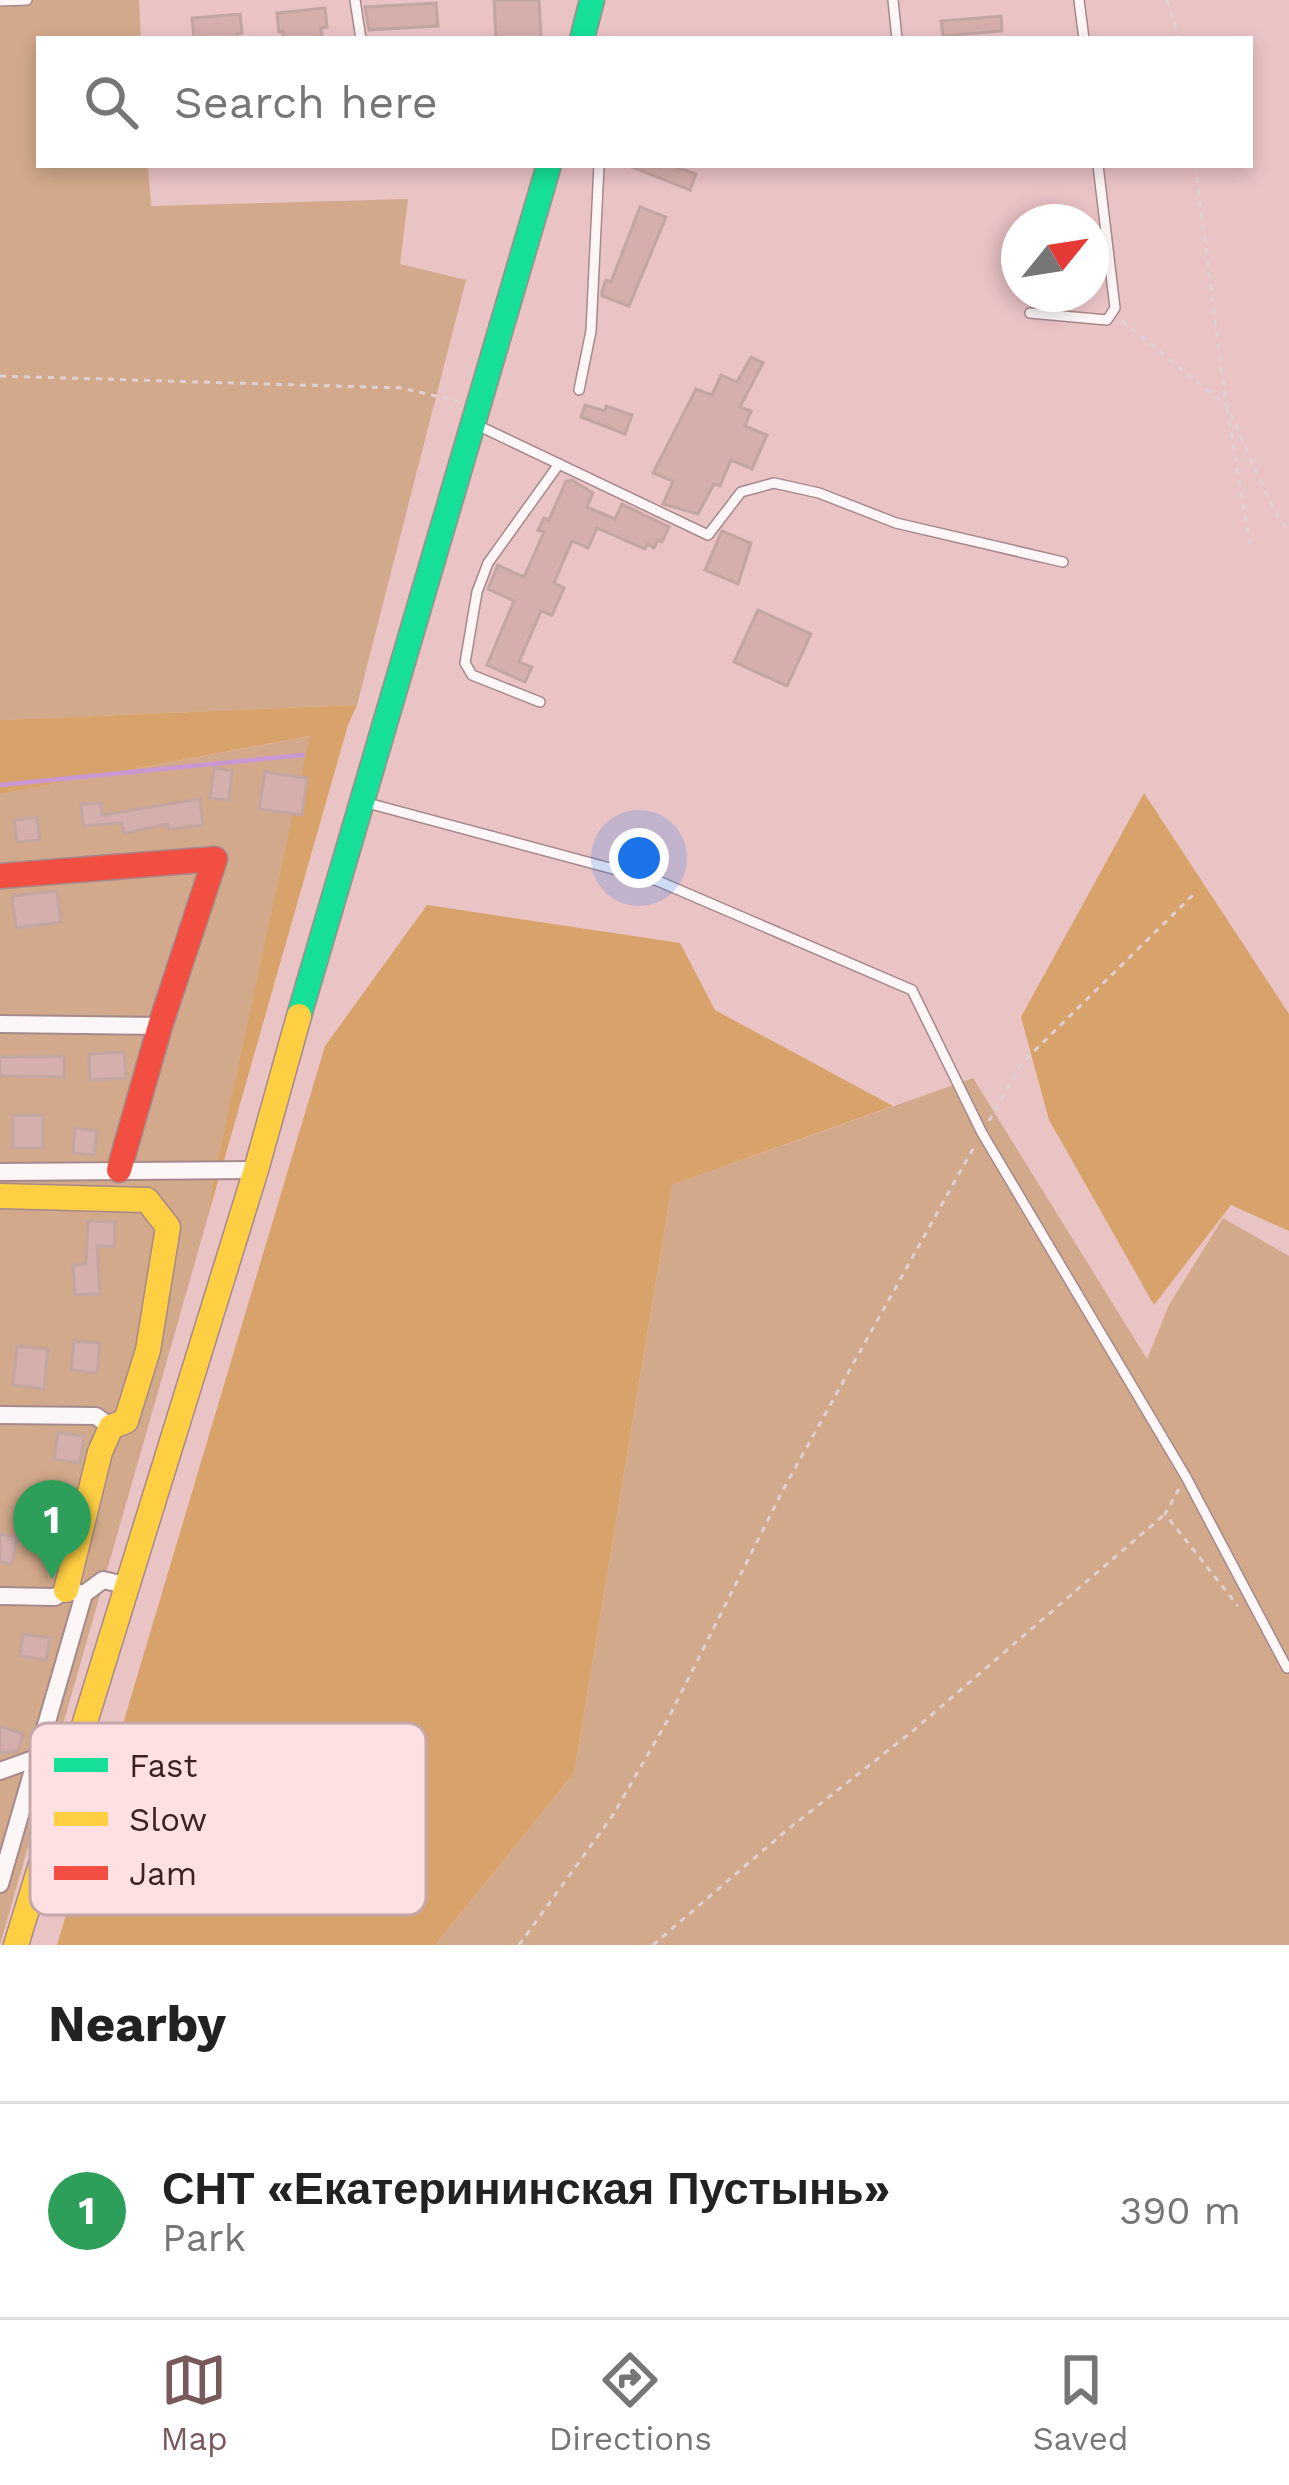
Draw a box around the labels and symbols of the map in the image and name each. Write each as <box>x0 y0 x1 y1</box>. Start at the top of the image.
north arrow <box>1001 204 1109 312</box>
your location <box>609 828 669 888</box>
pin: 1 <box>13 1480 91 1579</box>
legend <box>30 1723 426 1915</box>
text: Fast <box>129 1746 198 1785</box>
text: Slow <box>129 1800 207 1839</box>
text: Jam <box>129 1854 197 1893</box>

